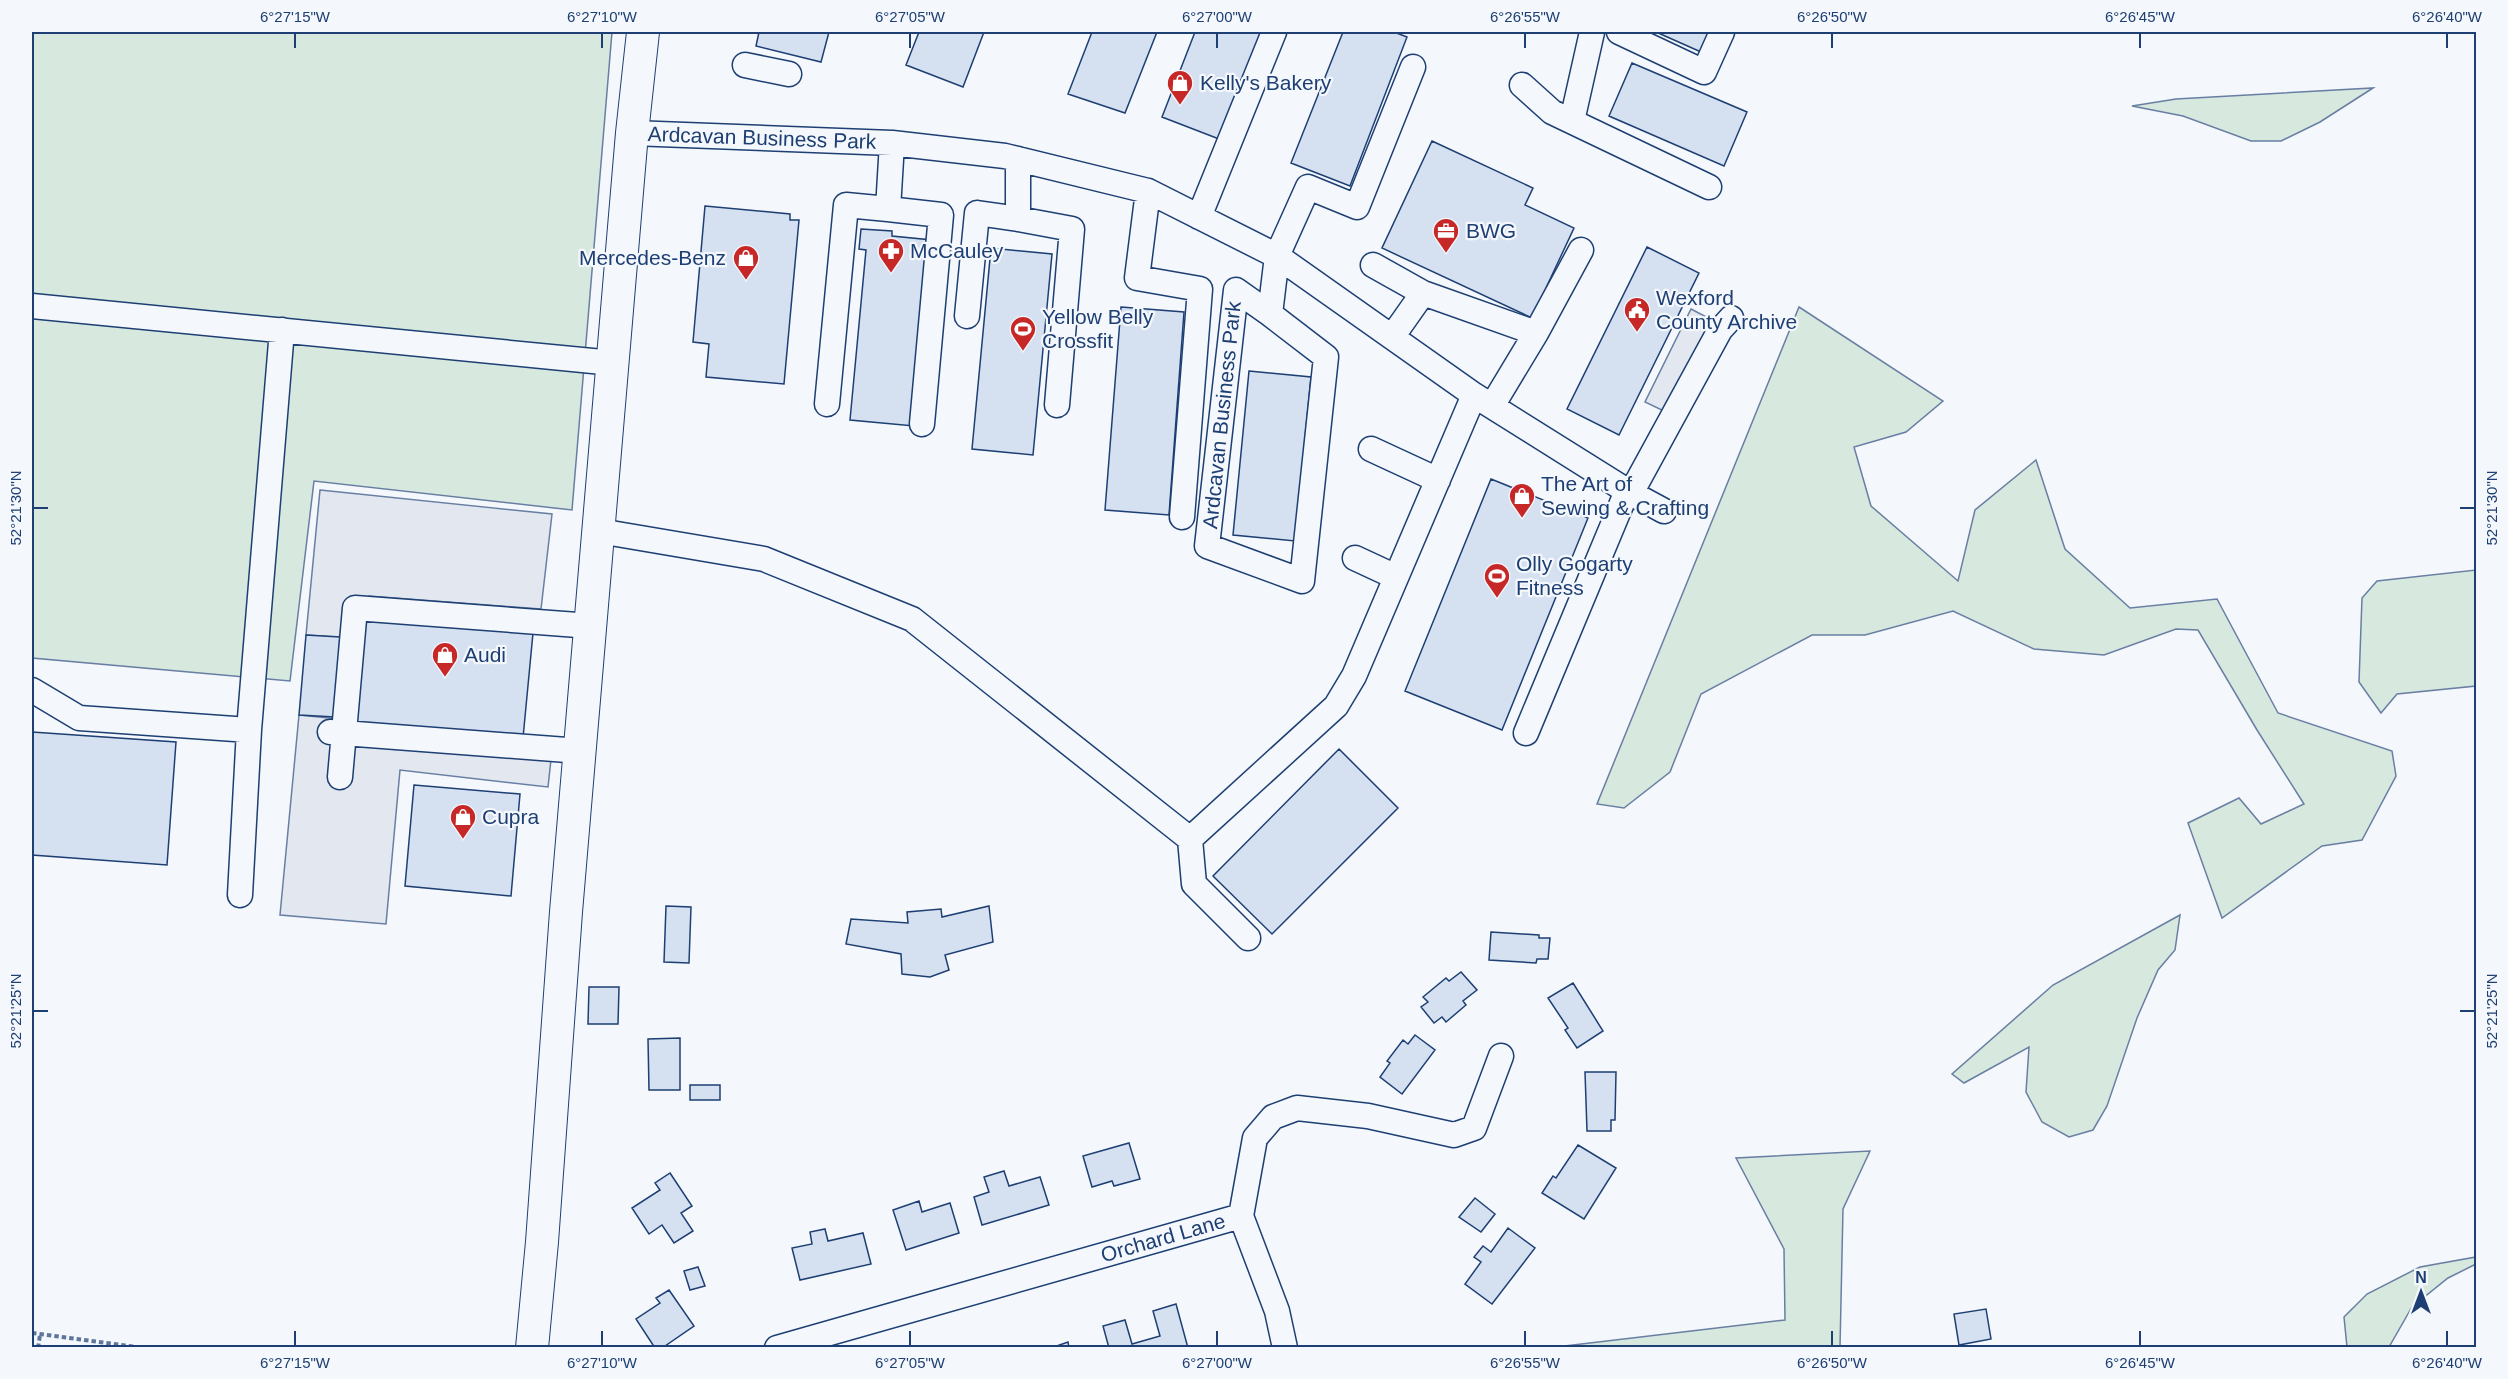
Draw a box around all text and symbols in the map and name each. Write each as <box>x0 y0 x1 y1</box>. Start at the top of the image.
text: 6°27'15"W <box>260 8 331 25</box>
text: 6°27'10"W <box>567 8 638 25</box>
text: 6°27'05"W <box>875 8 946 25</box>
text: 6°27'00"W <box>1182 8 1253 25</box>
text: 6°26'55"W <box>1490 8 1561 25</box>
text: 6°26'50"W <box>1797 8 1868 25</box>
text: 6°26'45"W <box>2105 8 2176 25</box>
text: 6°26'40"W <box>2412 8 2483 25</box>
shop icon: Kelly's Bakery <box>1165 68 1195 106</box>
place label: Kelly's Bakery <box>1200 71 1332 94</box>
street label: Ardcavan Business Park <box>647 122 877 153</box>
office icon: BWG <box>1431 216 1461 254</box>
place label: BWG <box>1466 219 1516 242</box>
pharmacy icon: McCauley <box>876 236 906 274</box>
place label: McCauley <box>910 239 1004 262</box>
shop icon: Mercedes-Benz <box>731 243 761 281</box>
place label: Mercedes-Benz <box>579 246 726 269</box>
place label: Wexford County Archive <box>1656 286 1797 333</box>
public building icon: Wexford County Archive <box>1622 295 1652 333</box>
street label: Ardcavan Business Park <box>1198 299 1245 530</box>
place label: Yellow Belly Crossfit <box>1042 305 1154 352</box>
sports icon: Yellow Belly Crossfit <box>1008 314 1038 352</box>
text: 52°21'30"N <box>7 470 24 546</box>
text: 52°21'30"N <box>2483 470 2500 546</box>
place label: The Art of Sewing & Crafting <box>1541 472 1709 519</box>
shop icon: The Art of Sewing & Crafting <box>1507 481 1537 519</box>
place label: Olly Gogarty Fitness <box>1516 552 1633 599</box>
sports icon: Olly Gogarty Fitness <box>1482 561 1512 599</box>
shop icon: Audi <box>430 640 460 678</box>
place label: Audi <box>464 643 506 666</box>
shop icon: Cupra <box>448 802 478 840</box>
place label: Cupra <box>482 805 540 828</box>
text: 52°21'25"N <box>7 973 24 1049</box>
text: 52°21'25"N <box>2483 973 2500 1049</box>
street label: Orchard Lane <box>1098 1209 1228 1266</box>
north arrow <box>2391 1262 2451 1322</box>
text: N <box>2415 1269 2427 1286</box>
text: 6°27'15"W <box>260 1354 331 1371</box>
text: 6°27'10"W <box>567 1354 638 1371</box>
text: 6°27'05"W <box>875 1354 946 1371</box>
text: 6°27'00"W <box>1182 1354 1253 1371</box>
text: 6°26'55"W <box>1490 1354 1561 1371</box>
text: 6°26'50"W <box>1797 1354 1868 1371</box>
text: 6°26'45"W <box>2105 1354 2176 1371</box>
text: 6°26'40"W <box>2412 1354 2483 1371</box>

